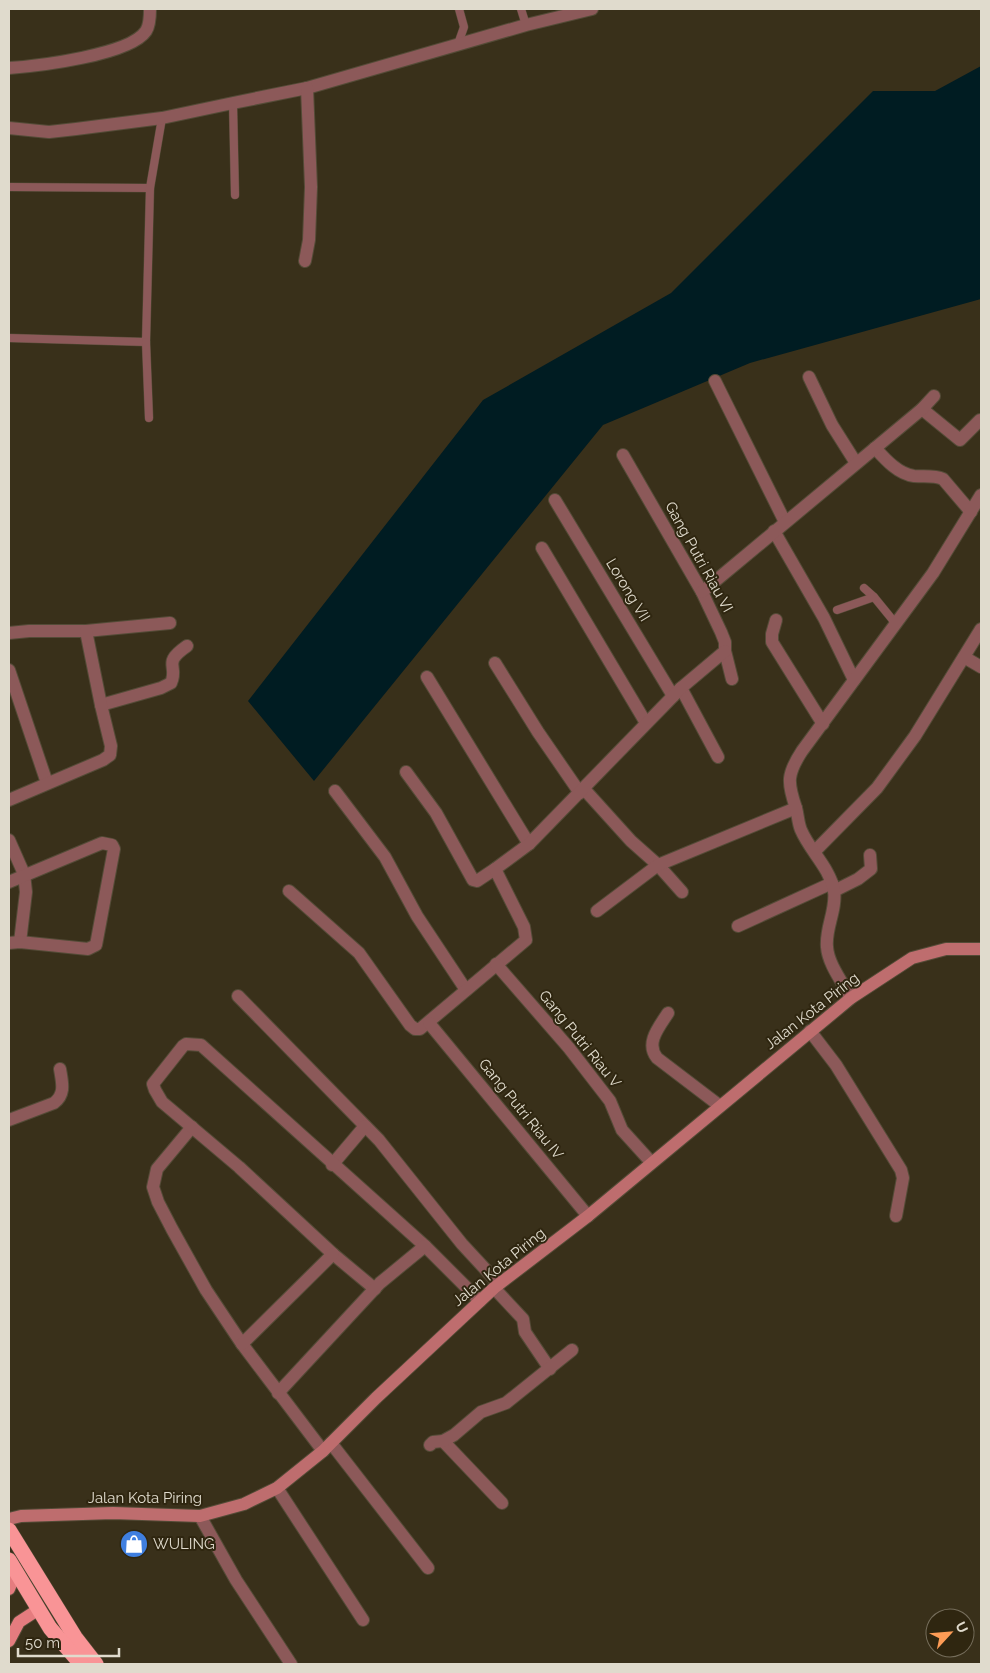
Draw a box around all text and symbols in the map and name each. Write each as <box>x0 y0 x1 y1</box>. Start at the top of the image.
street label: Gang Putri Riau VI <box>661 499 737 615</box>
street label: Lorong VII <box>602 555 654 625</box>
street label: Jalan Kota Piring <box>761 969 863 1053</box>
street label: Gang Putri Riau V <box>535 987 625 1091</box>
street label: Gang Putri Riau IV <box>475 1055 567 1163</box>
street label: Jalan Kota Piring <box>449 1224 549 1310</box>
street label: Jalan Kota Piring <box>88 1489 202 1507</box>
shop icon: WULING <box>119 1529 149 1559</box>
place label: WULING <box>153 1535 215 1553</box>
north arrow <box>925 1608 975 1658</box>
text: U <box>952 1619 971 1636</box>
scale bar <box>18 1626 119 1658</box>
text: 50 m <box>25 1634 60 1652</box>

